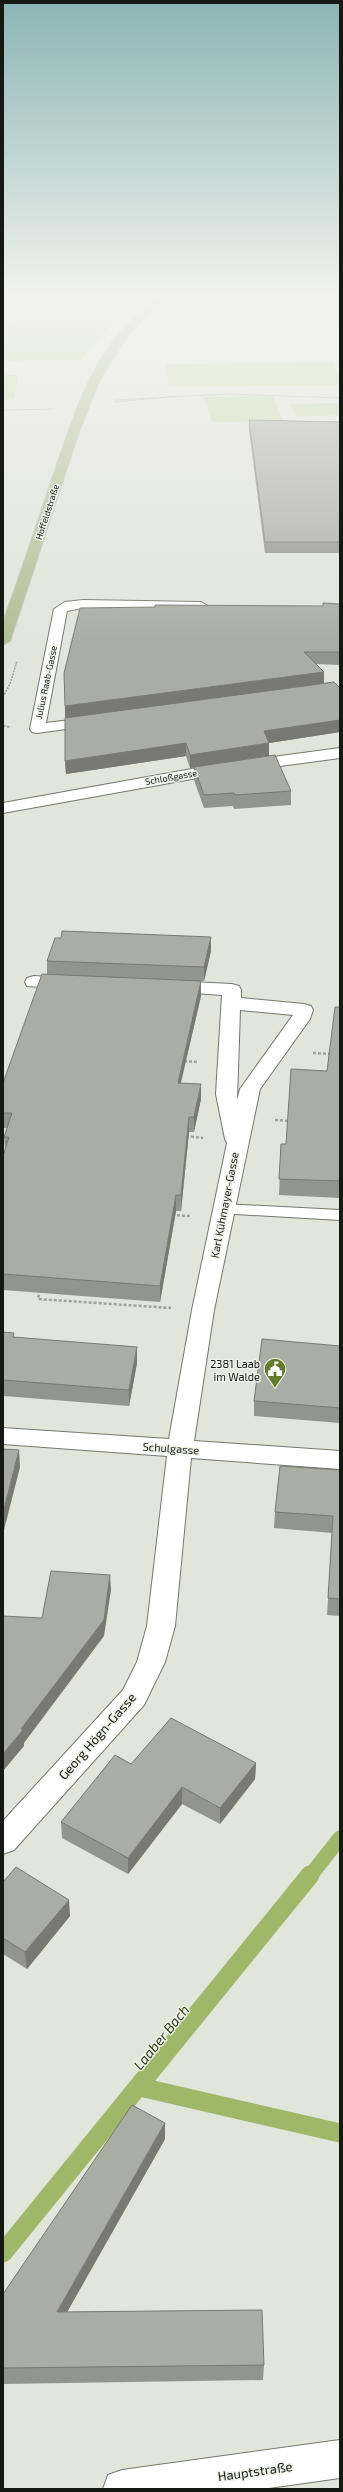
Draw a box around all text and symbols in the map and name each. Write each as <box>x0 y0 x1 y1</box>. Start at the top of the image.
street label: Hoffeldstraße <box>33 483 61 541</box>
street label: Julius Raab-Gasse <box>33 645 59 719</box>
street label: Schloßgasse <box>144 767 198 787</box>
street label: Karl Kühmayer-Gasse <box>207 1151 241 1259</box>
public building icon: 2381 Laab im Walde <box>262 1356 288 1389</box>
place label: 2381 Laab im Walde <box>210 1357 260 1383</box>
street label: Schulgasse <box>142 1440 200 1456</box>
street label: Georg Högn-Gasse <box>55 1689 139 1783</box>
water label: Laaber Bach <box>130 2001 192 2073</box>
street label: Hauptstraße <box>217 2458 293 2484</box>

